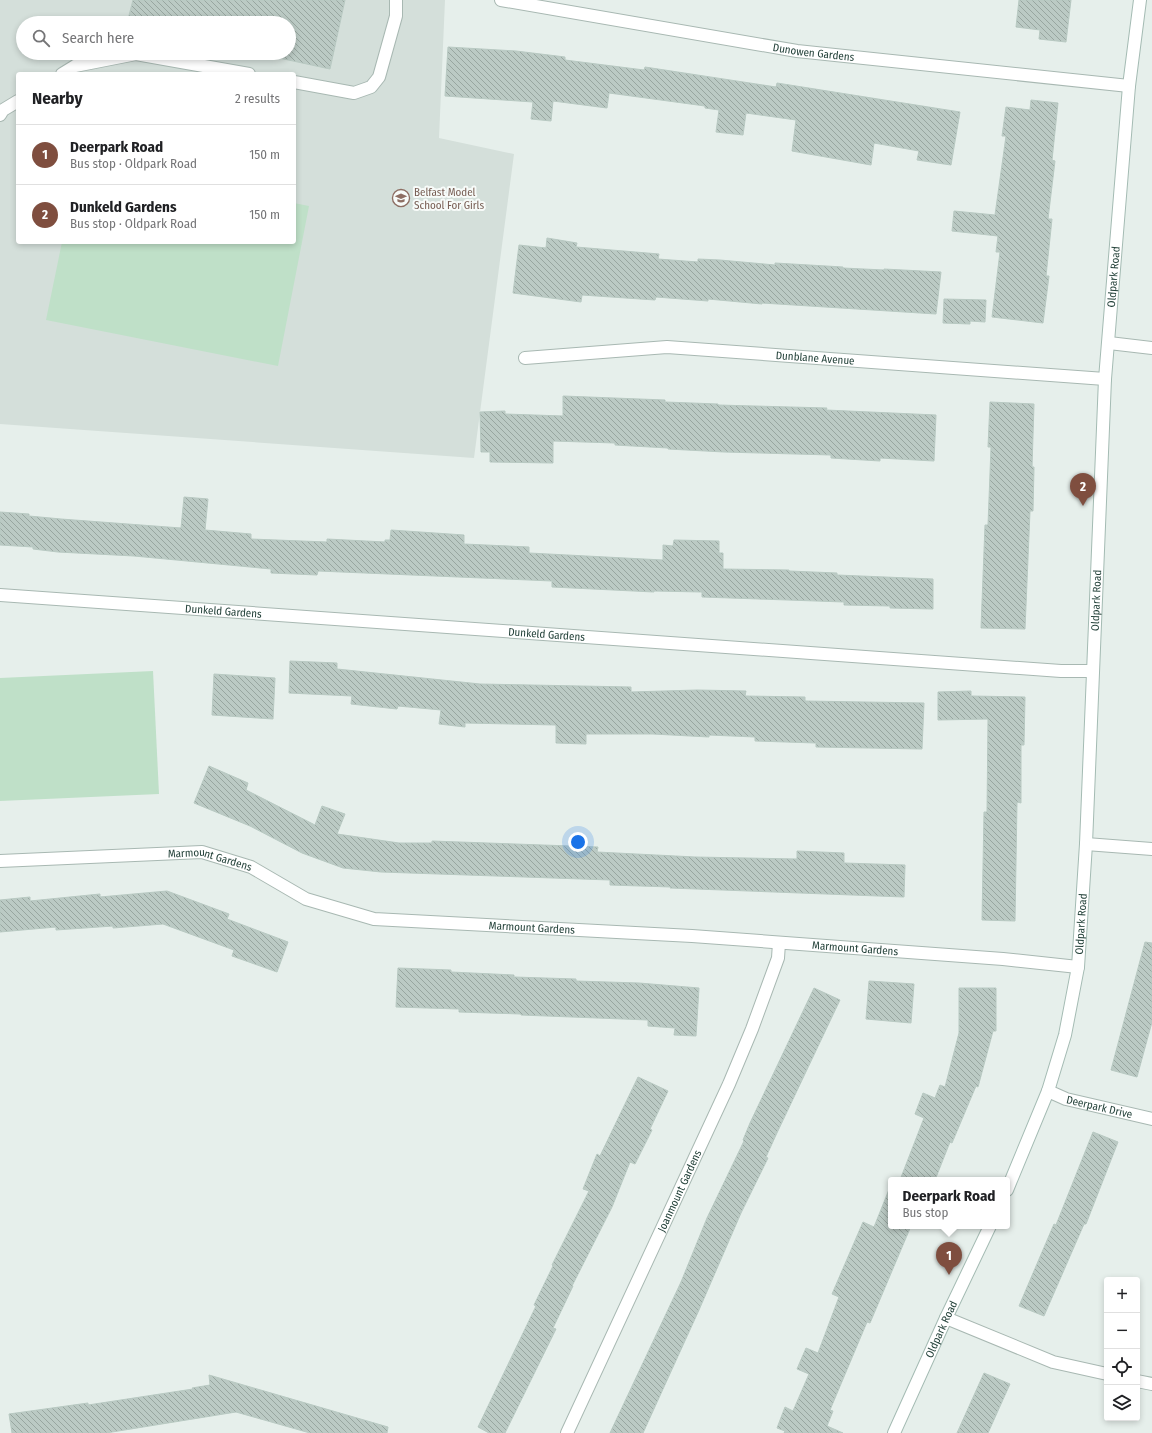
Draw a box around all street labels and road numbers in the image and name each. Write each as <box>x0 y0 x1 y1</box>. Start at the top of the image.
street label: Dunowen Gardens <box>772 40 855 64</box>
street label: Oldpark Road <box>1104 246 1122 308</box>
street label: Dunblane Avenue <box>775 348 855 367</box>
street label: Oldpark Road <box>1088 570 1104 631</box>
street label: Dunkeld Gardens <box>185 602 263 620</box>
street label: Dunkeld Gardens <box>508 625 586 643</box>
street label: Marmount Gardens <box>167 845 254 873</box>
street label: Oldpark Road <box>1072 893 1089 955</box>
street label: Marmount Gardens <box>488 919 576 936</box>
street label: Marmount Gardens <box>812 938 899 958</box>
street label: Deerpark Drive <box>1065 1093 1134 1121</box>
street label: Joanmount Gardens <box>655 1147 704 1234</box>
street label: Oldpark Road <box>922 1299 960 1360</box>

